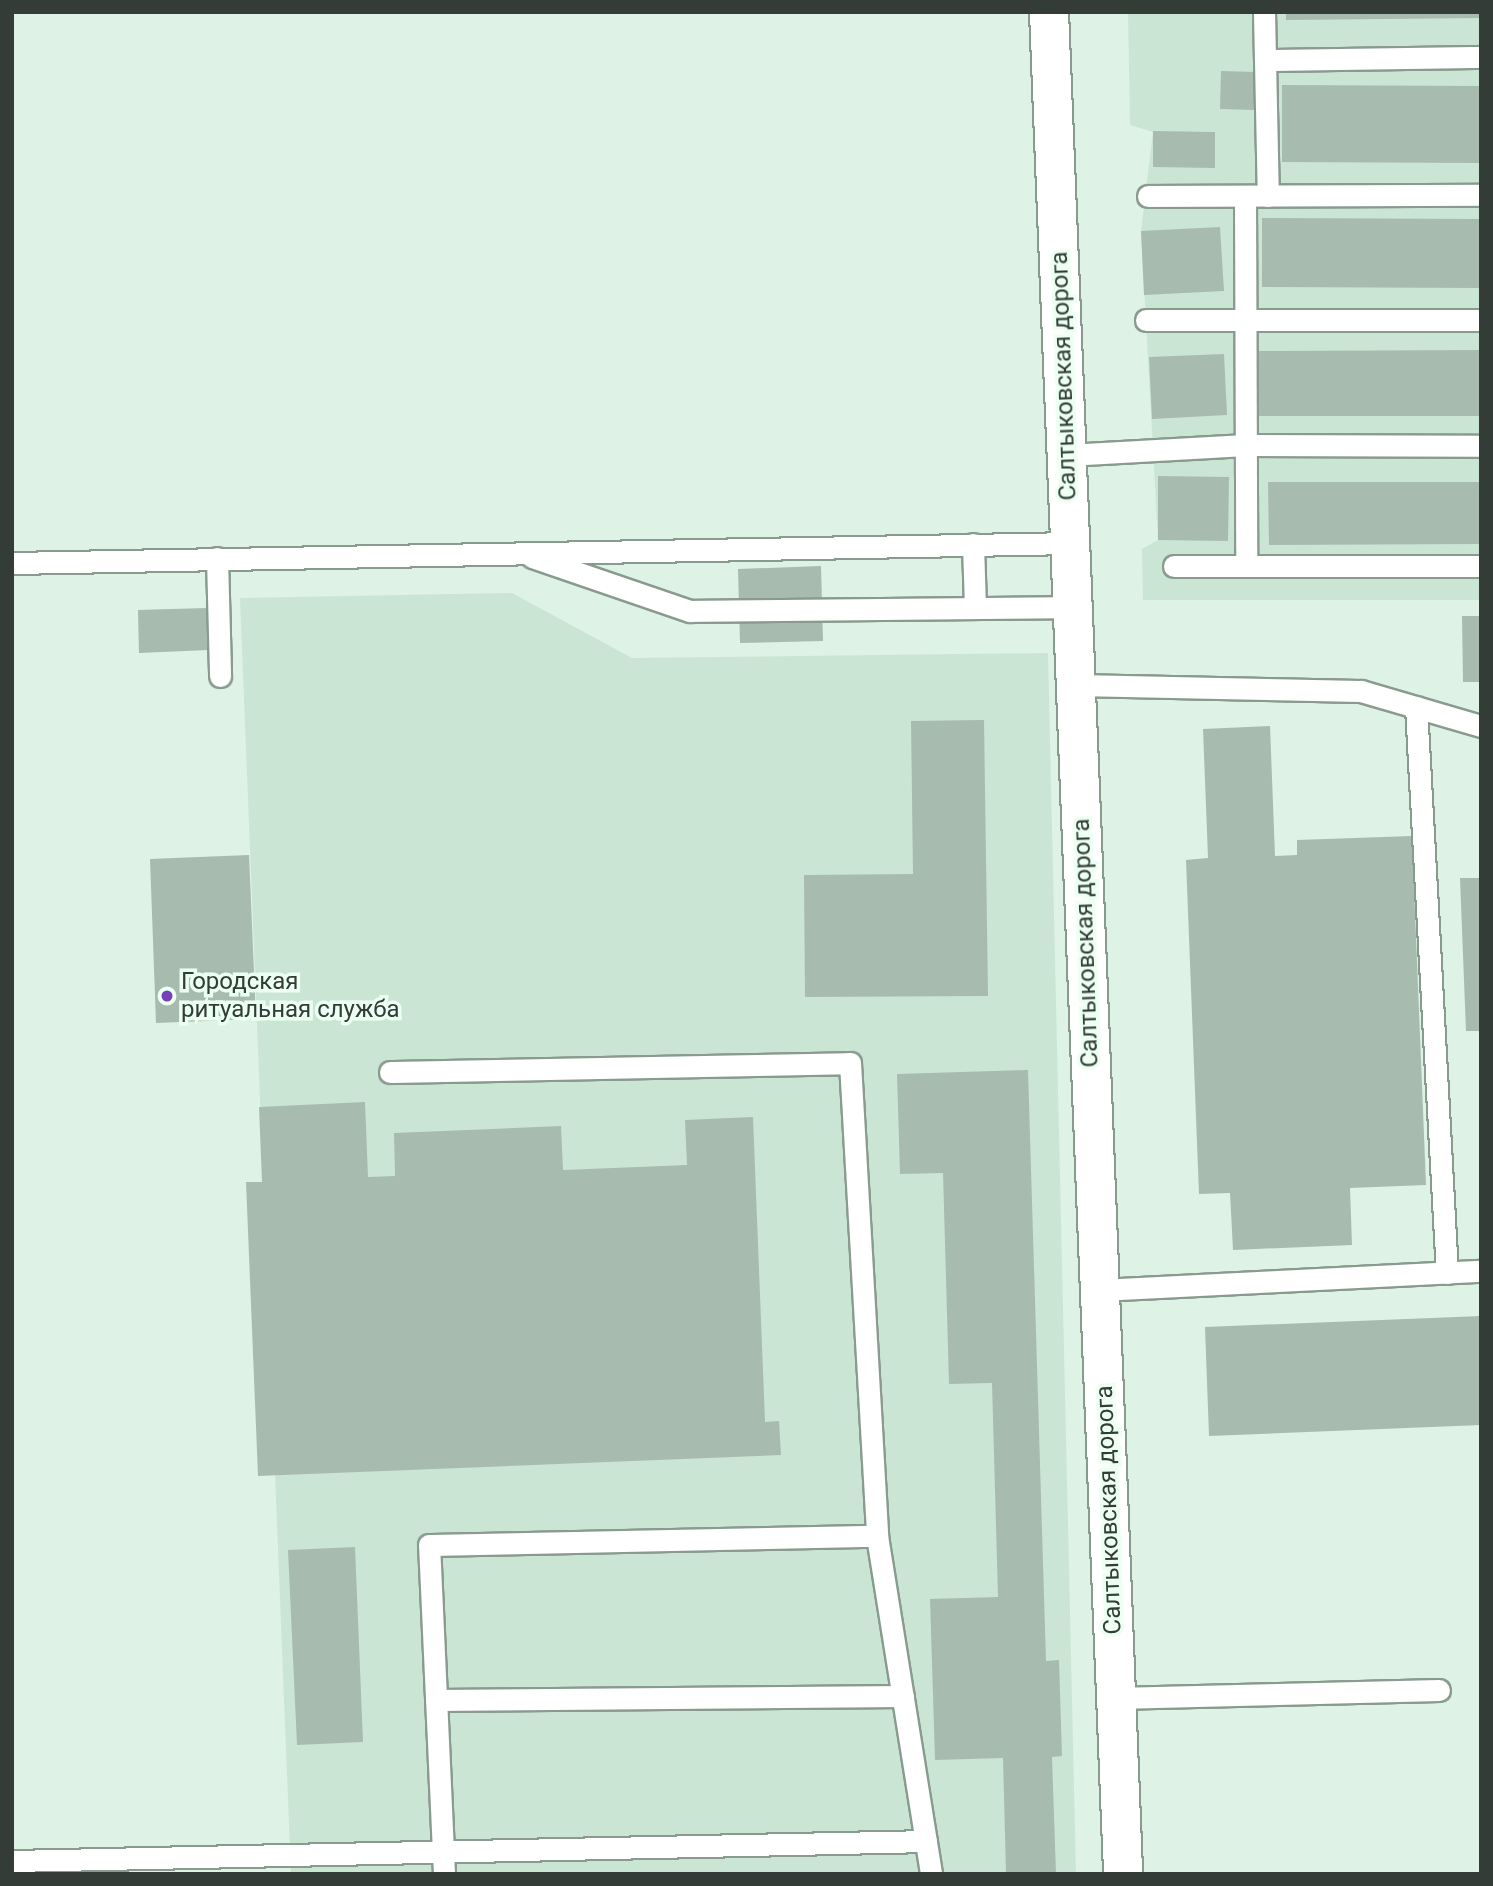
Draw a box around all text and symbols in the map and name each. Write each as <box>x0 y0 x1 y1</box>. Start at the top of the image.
street label: Салтыковская дорога <box>1045 251 1083 501</box>
street label: Салтыковская дорога <box>1067 818 1105 1068</box>
place label: Городская ритуальная служба <box>181 968 400 1024</box>
marker: Городская ритуальная служба <box>159 988 175 1004</box>
street label: Салтыковская дорога <box>1090 1385 1128 1635</box>

